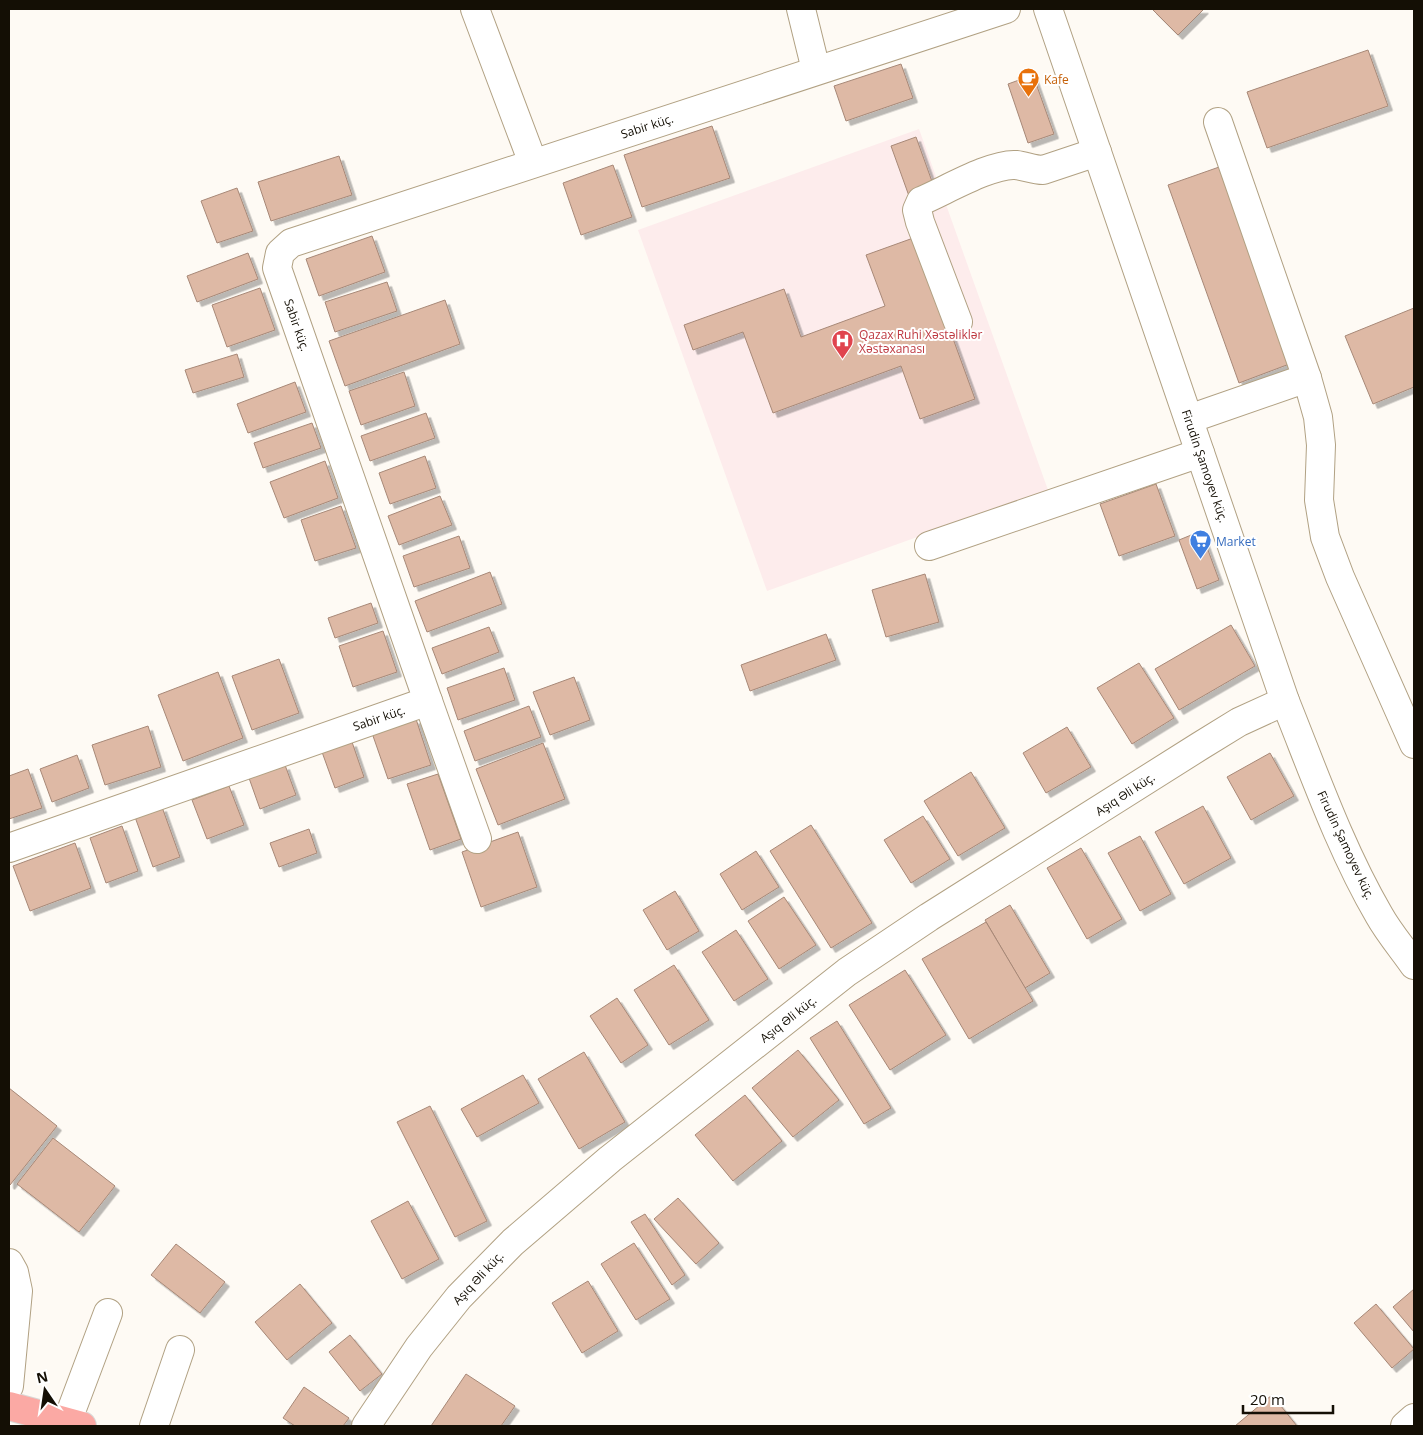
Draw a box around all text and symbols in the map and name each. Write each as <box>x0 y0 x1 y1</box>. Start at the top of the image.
cafe icon: Kafe <box>1016 67 1040 98</box>
place label: Kafe <box>1044 71 1069 88</box>
street label: Sabir küç. <box>619 110 675 142</box>
street label: Sabir küç. <box>280 297 314 353</box>
place label: Qazax Ruhi Xəstəliklər Xəstəxanası <box>859 326 983 357</box>
hospital icon: Qazax Ruhi Xəstəliklər Xəstəxanası <box>831 329 855 360</box>
street label: Firudin Şamoyev küç. <box>1178 407 1232 525</box>
supermarket icon: Market <box>1188 529 1212 560</box>
place label: Market <box>1216 533 1256 550</box>
street label: Sabir küç. <box>351 701 407 735</box>
street label: Aşıq Əli küç. <box>1092 768 1158 820</box>
street label: Firudin Şamoyev küç. <box>1313 788 1379 902</box>
street label: Aşıq Əli küç. <box>756 991 820 1047</box>
street label: Aşıq Əli küç. <box>449 1247 507 1309</box>
north arrow <box>20 1365 70 1415</box>
text: N <box>34 1366 50 1387</box>
scale bar <box>1243 1382 1333 1414</box>
text: 20 m <box>1250 1389 1285 1409</box>

